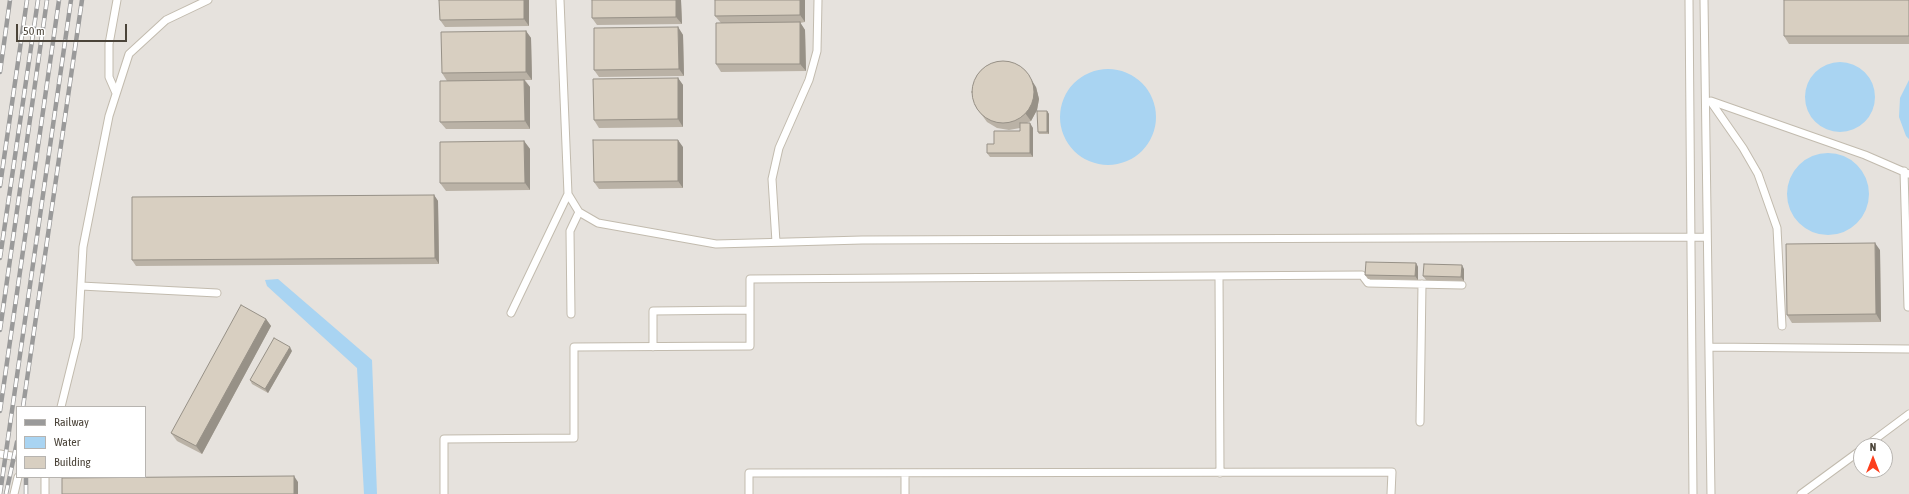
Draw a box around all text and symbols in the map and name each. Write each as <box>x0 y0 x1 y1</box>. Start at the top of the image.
scale bar <box>18 16 129 42</box>
text: 50 m <box>23 24 45 38</box>
legend <box>16 406 146 478</box>
text: Railway <box>54 415 89 429</box>
text: Water <box>54 435 80 449</box>
north arrow <box>1853 438 1893 478</box>
text: N <box>1870 441 1876 453</box>
text: Building <box>54 455 91 469</box>

